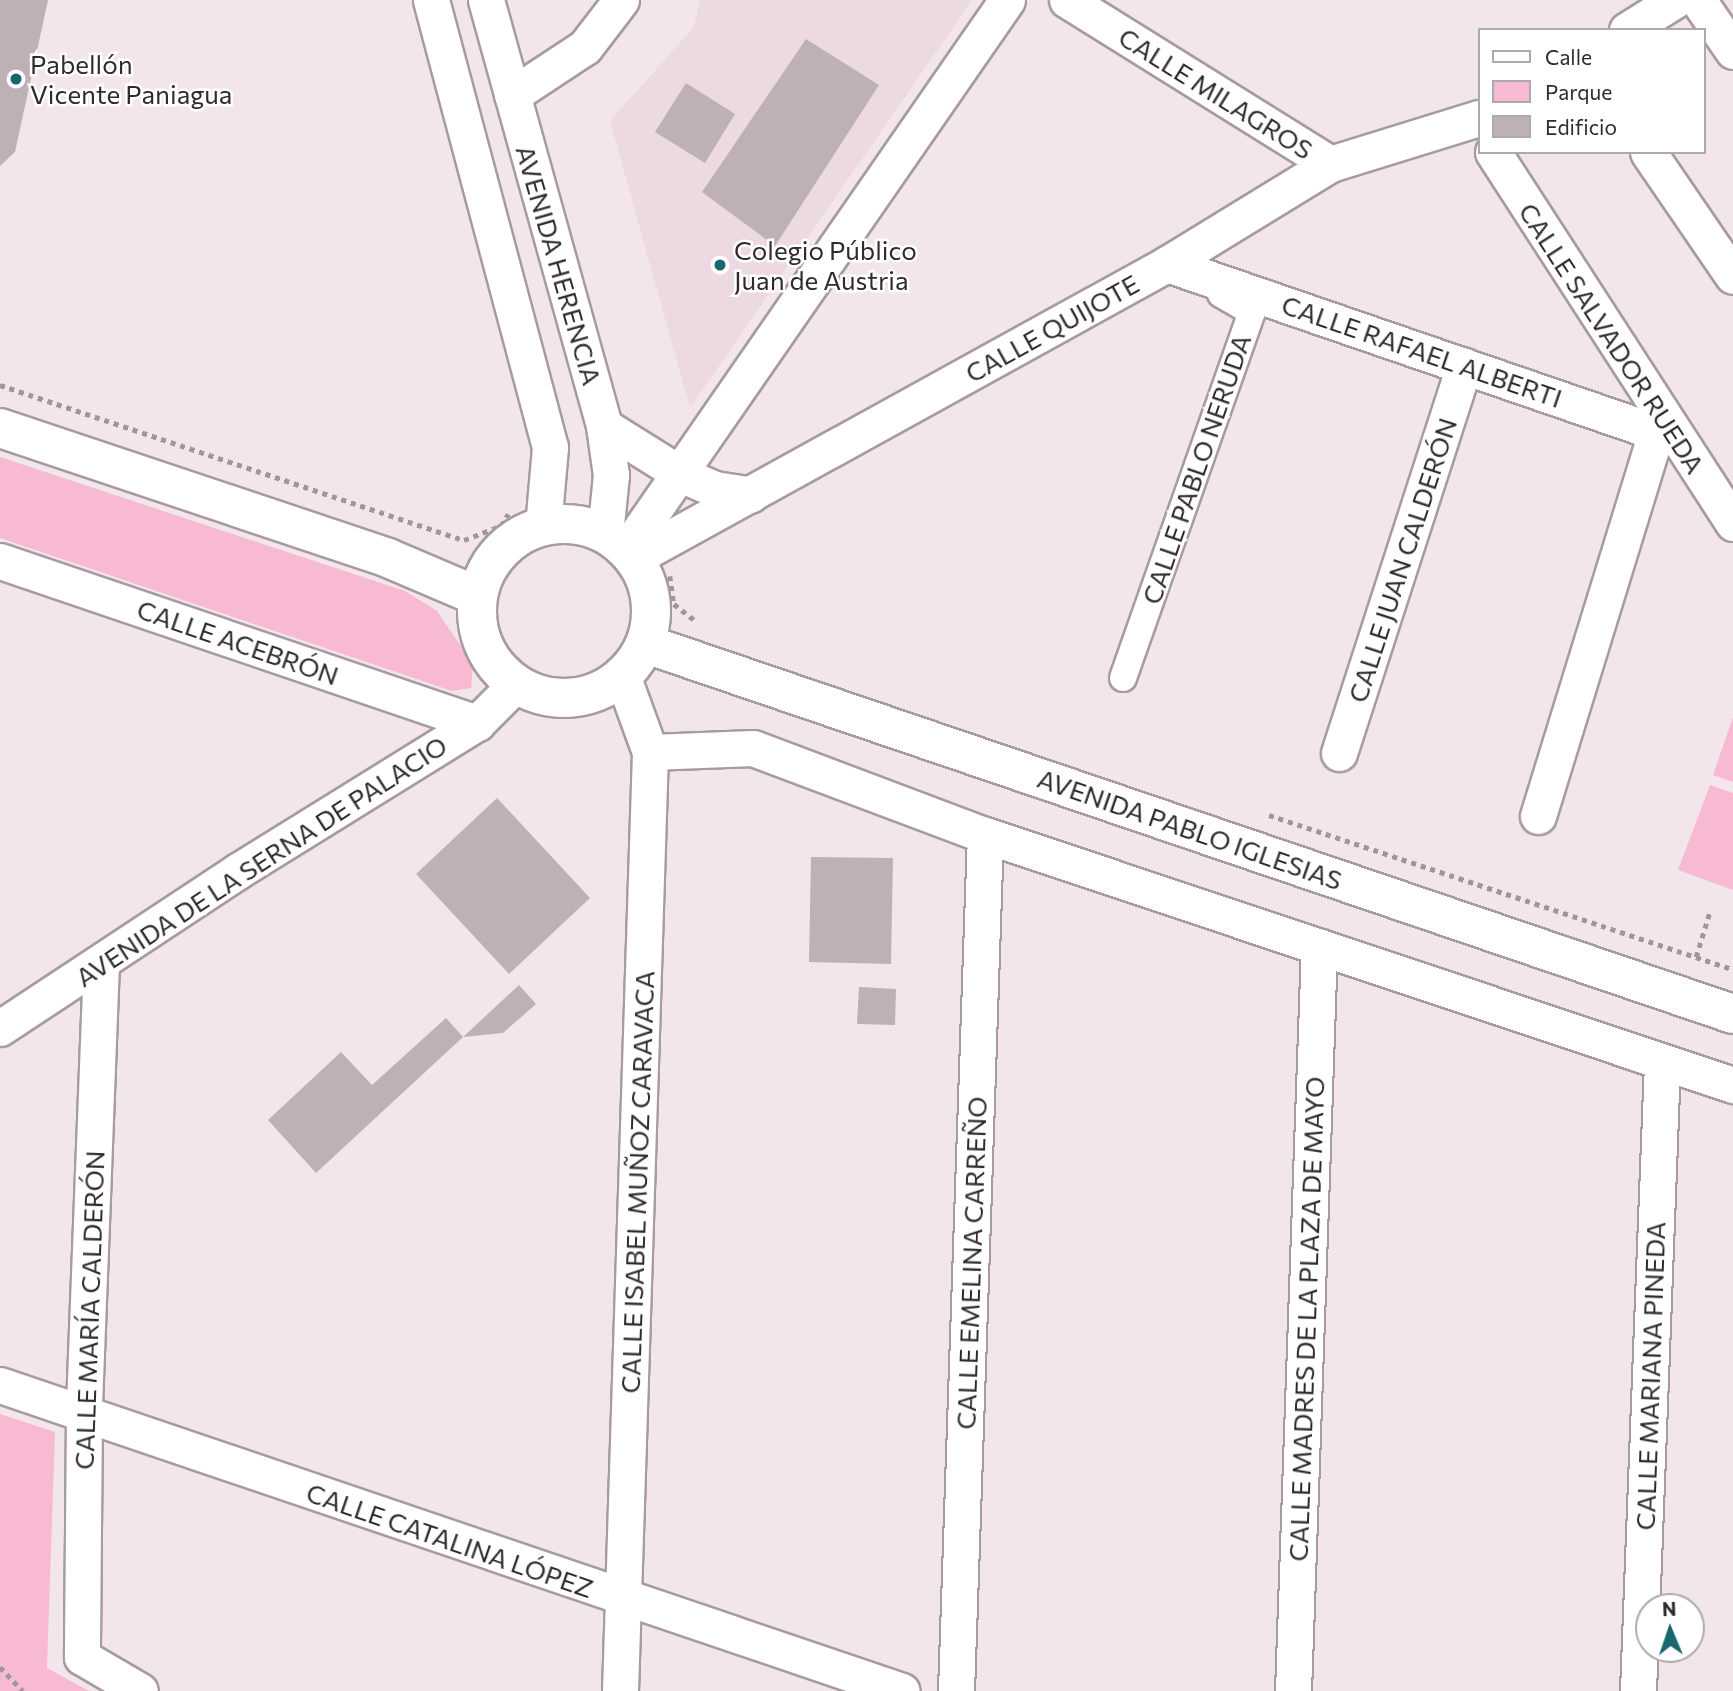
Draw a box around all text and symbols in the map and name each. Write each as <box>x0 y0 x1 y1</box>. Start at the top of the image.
street label: CALLE MILAGROS <box>1113 21 1319 165</box>
legend <box>1478 28 1705 154</box>
text: Calle <box>1545 44 1592 69</box>
place label: Pabellón Vicente Paniagua <box>30 48 232 110</box>
marker: Pabellón Vicente Paniagua <box>8 71 24 87</box>
text: Parque <box>1545 79 1612 104</box>
text: Edificio <box>1545 114 1617 139</box>
street label: AVENIDA HERENCIA <box>510 142 608 388</box>
street label: CALLE SALVADOR RUEDA <box>1513 197 1711 479</box>
place label: Colegio Público Juan de Austria <box>734 234 917 296</box>
marker: Colegio Público Juan de Austria <box>712 257 728 273</box>
street label: CALLE QUIJOTE <box>960 267 1144 389</box>
street label: CALLE RAFAEL ALBERTI <box>1278 288 1566 414</box>
street label: CALLE PABLO NERUDA <box>1135 330 1257 608</box>
street label: CALLE JUAN CALDERÓN <box>1341 414 1463 706</box>
street label: CALLE ACEBRÓN <box>133 593 343 691</box>
street label: AVENIDA DE LA SERNA DE PALACIO <box>70 729 452 993</box>
street label: AVENIDA PABLO IGLESIAS <box>1034 762 1346 896</box>
street label: CALLE ISABEL MUÑOZ CARAVACA <box>614 970 660 1394</box>
street label: CALLE MADRES DE LA PLAZA DE MAYO <box>1282 1076 1330 1562</box>
street label: CALLE EMELINA CARREÑO <box>950 1096 992 1430</box>
street label: CALLE MARÍA CALDERÓN <box>68 1150 110 1470</box>
street label: CALLE MARIANA PINEDA <box>1629 1221 1671 1531</box>
street label: CALLE CATALINA LÓPEZ <box>302 1476 598 1604</box>
north arrow <box>1635 1593 1705 1663</box>
text: N <box>1662 1597 1677 1620</box>

